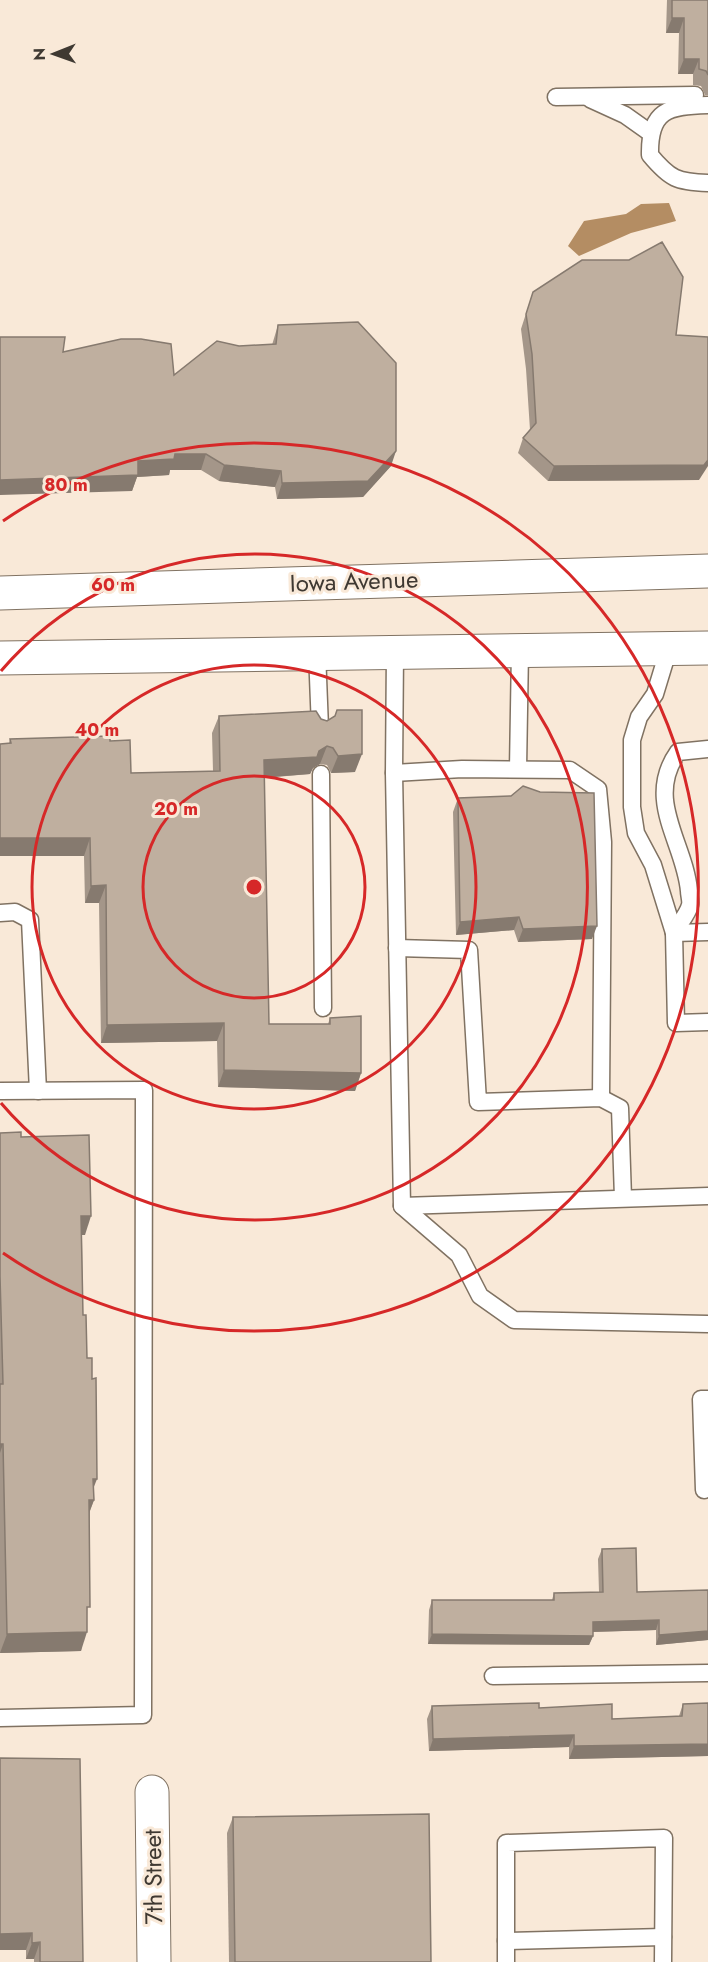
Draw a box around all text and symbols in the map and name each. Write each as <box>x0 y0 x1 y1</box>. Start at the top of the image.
north arrow <box>24 24 84 84</box>
text: N <box>28 48 51 61</box>
text: 80 m <box>44 472 88 498</box>
street label: Iowa Avenue <box>289 561 419 601</box>
text: 60 m <box>91 572 135 598</box>
text: 40 m <box>75 717 119 743</box>
text: 20 m <box>154 796 198 822</box>
centre of rings <box>244 877 264 897</box>
street label: 7th Street <box>135 1829 171 1925</box>

